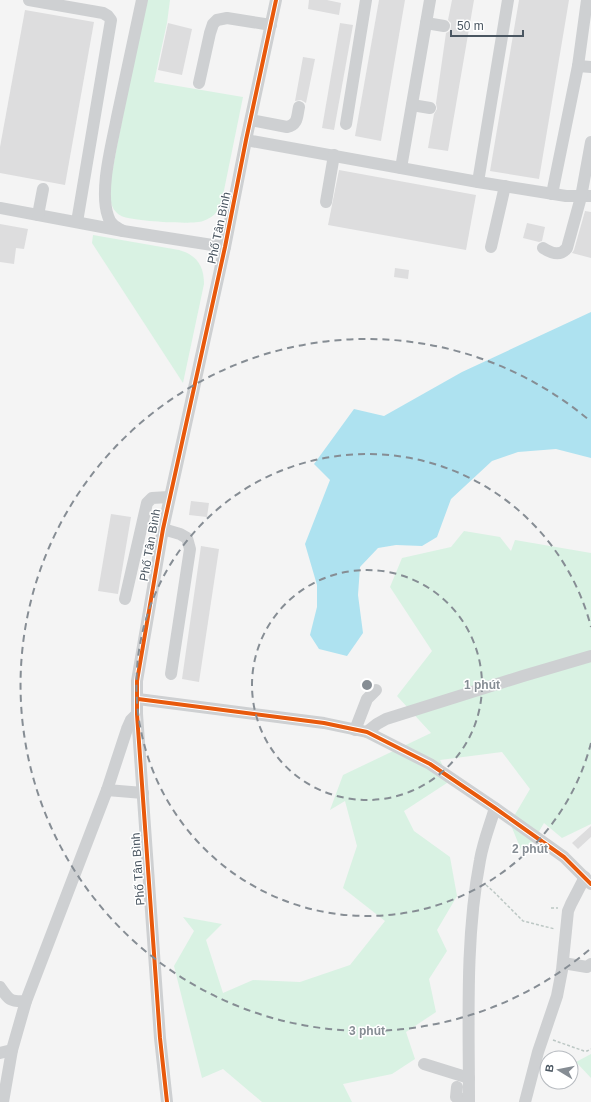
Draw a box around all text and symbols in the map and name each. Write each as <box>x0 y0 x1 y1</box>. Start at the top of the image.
scale bar <box>451 12 523 38</box>
text: 50 m <box>457 19 484 33</box>
street label: Phố Tân Bình <box>205 191 233 265</box>
street label: Phố Tân Bình <box>137 508 163 582</box>
centre of rings <box>360 678 374 692</box>
text: 1 phút <box>464 678 500 692</box>
street label: Phố Tân Bình <box>128 832 148 906</box>
text: 2 phút <box>512 842 548 856</box>
text: 3 phút <box>349 1024 385 1038</box>
north arrow <box>539 1050 579 1090</box>
text: B <box>543 1063 556 1073</box>

